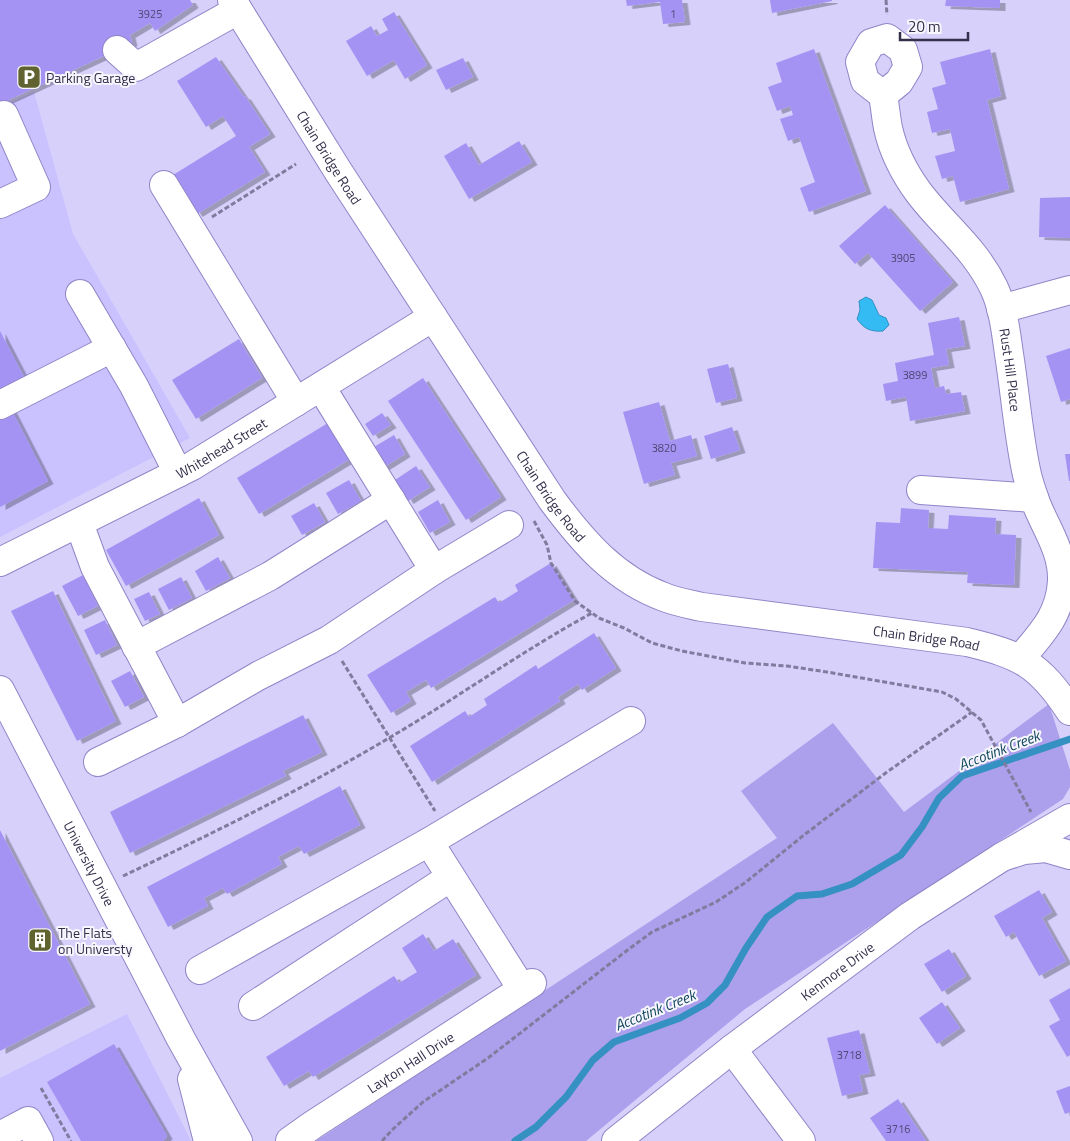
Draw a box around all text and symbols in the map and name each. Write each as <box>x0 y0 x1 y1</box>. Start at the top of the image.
house number: 3925 <box>138 6 162 22</box>
house number: 1 <box>670 6 676 22</box>
scale bar <box>900 10 968 42</box>
text: 20 m <box>908 15 941 38</box>
parking icon: Parking Garage <box>16 64 42 90</box>
place label: Parking Garage <box>46 67 135 88</box>
street label: Chain Bridge Road <box>292 106 367 208</box>
house number: 3905 <box>891 250 915 266</box>
street label: Rust Hill Place <box>995 326 1027 413</box>
house number: 3899 <box>903 367 927 383</box>
street label: Whitehead Street <box>172 412 271 483</box>
house number: 3820 <box>652 440 676 456</box>
street label: Chain Bridge Road <box>512 446 591 546</box>
street label: Chain Bridge Road <box>872 619 982 655</box>
water label: Accotink Creek <box>955 723 1045 776</box>
street label: University Drive <box>59 817 121 909</box>
place label: The Flats on Universty <box>58 922 133 959</box>
building icon: The Flats on Universty <box>27 927 53 953</box>
street label: Kenmore Drive <box>796 936 878 1005</box>
water label: Accotink Creek <box>611 982 701 1037</box>
street label: Layton Hall Drive <box>362 1026 458 1098</box>
house number: 3718 <box>837 1047 861 1063</box>
house number: 3716 <box>886 1121 910 1137</box>

